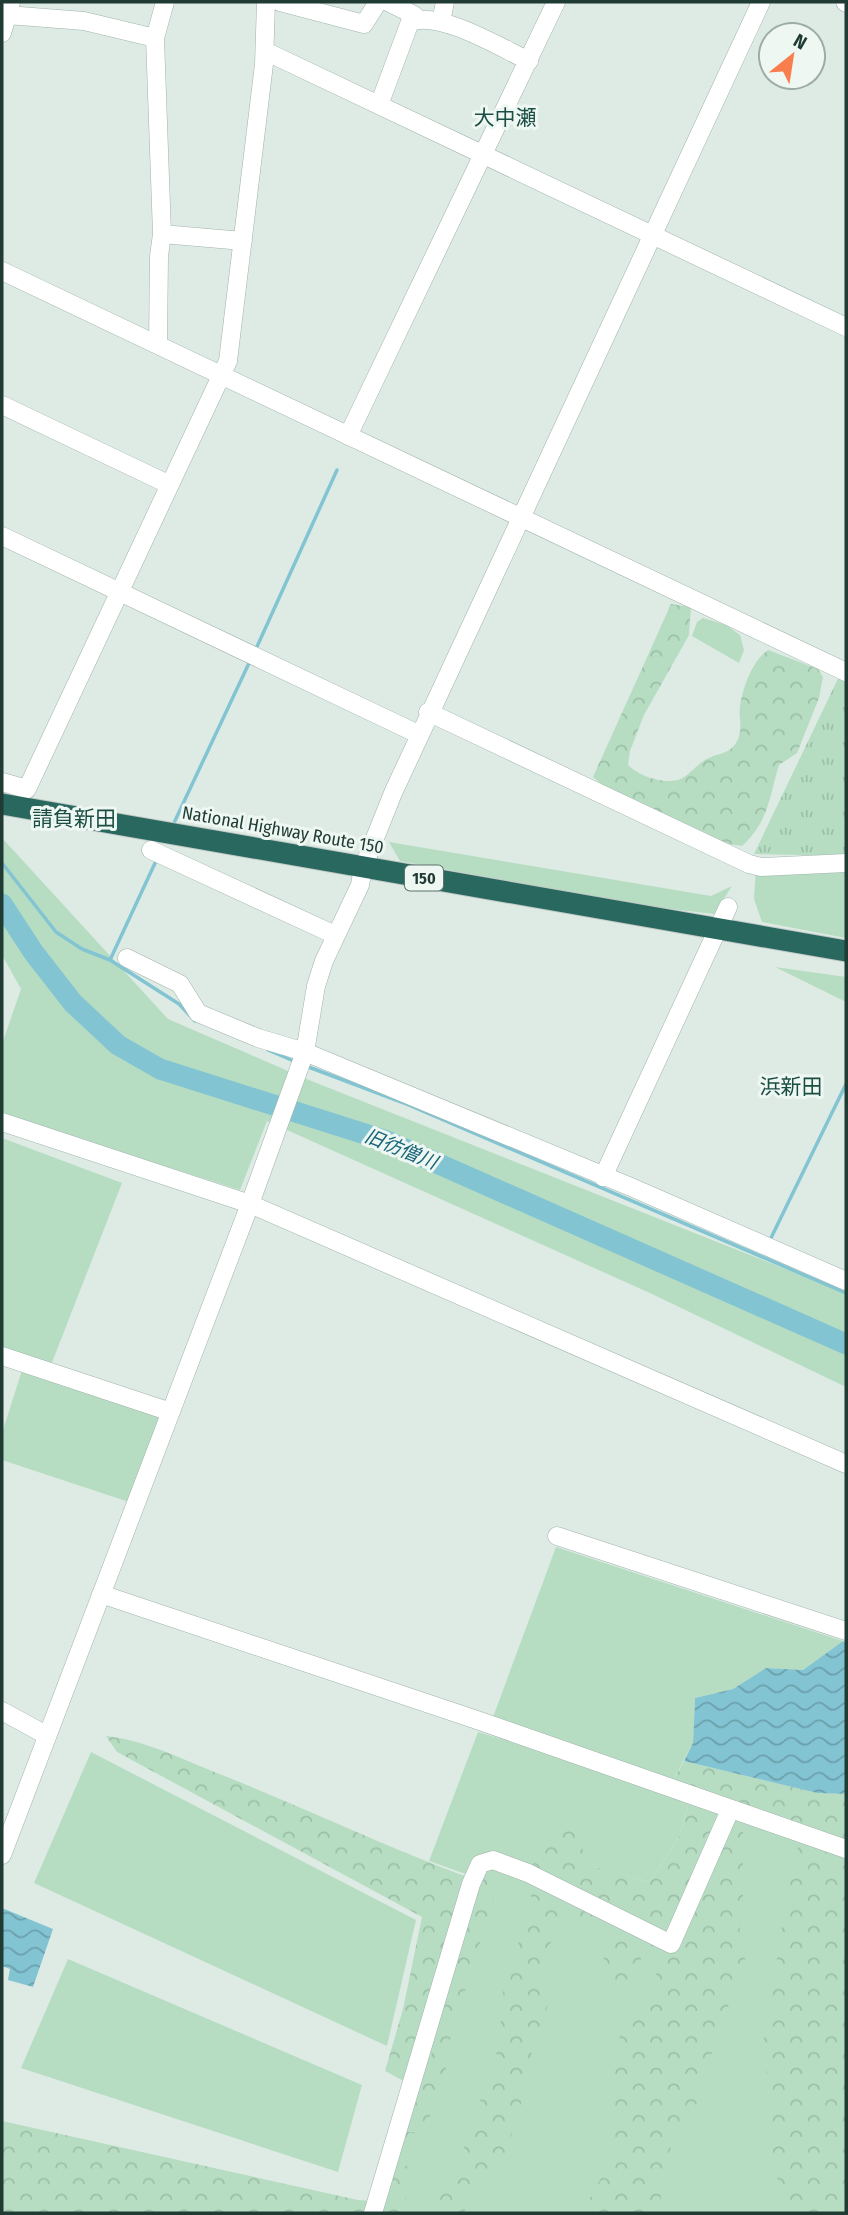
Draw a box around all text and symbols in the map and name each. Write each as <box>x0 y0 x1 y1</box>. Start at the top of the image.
north arrow <box>757 21 827 91</box>
text: N <box>790 29 811 55</box>
district label: 大中瀬 <box>474 105 537 131</box>
street label: National Highway Route 150 <box>180 801 386 859</box>
district label: 請負新田 <box>32 806 116 832</box>
road number: 150 <box>405 866 443 890</box>
district label: 浜新田 <box>760 1074 823 1100</box>
water label: 旧彷僧川 <box>361 1124 442 1175</box>

